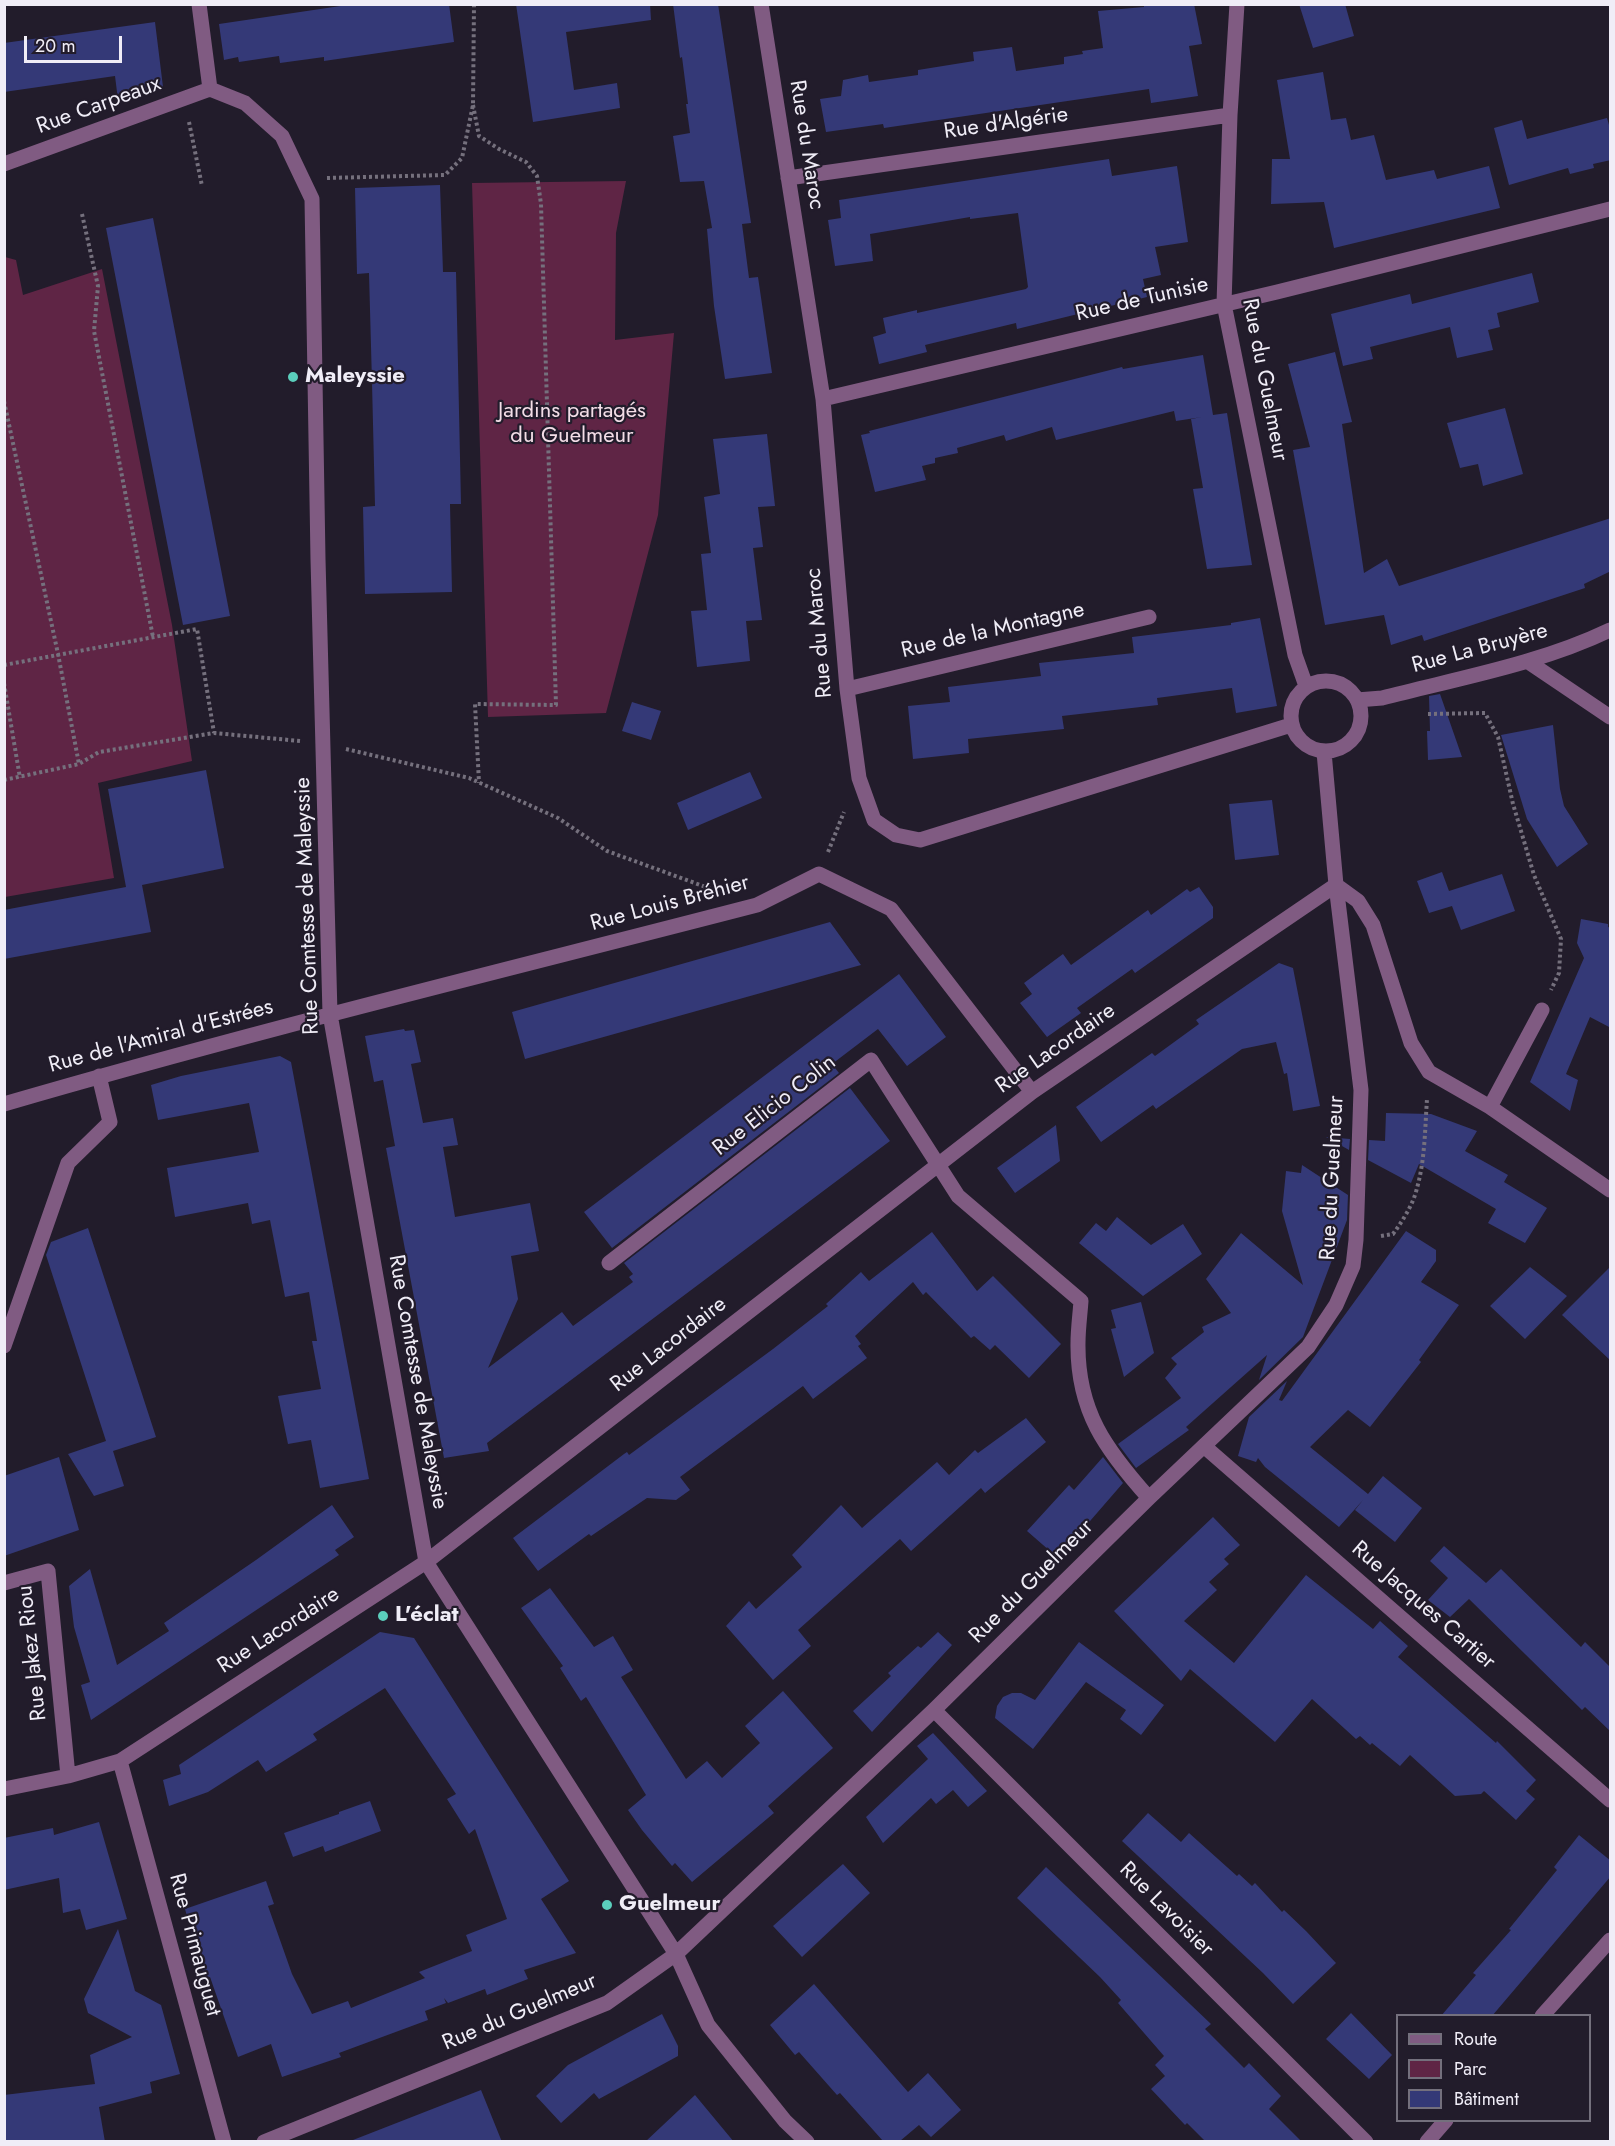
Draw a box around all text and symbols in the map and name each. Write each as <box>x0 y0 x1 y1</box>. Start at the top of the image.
scale bar <box>27 24 124 62</box>
text: 20 m <box>35 33 75 59</box>
street label: Rue Carpeaux <box>33 71 165 141</box>
street label: Rue du Maroc <box>783 78 829 212</box>
street label: Rue d'Algérie <box>942 102 1070 146</box>
street label: Rue de Tunisie <box>1073 272 1211 328</box>
street label: Rue du Guelmeur <box>1235 296 1293 464</box>
place label: Maleyssie <box>305 364 405 390</box>
marker: Maleyssie <box>286 370 300 384</box>
park label: Jardins partagés du Guelmeur <box>498 399 646 451</box>
street label: Rue du Maroc <box>801 567 839 699</box>
street label: Rue de la Montagne <box>899 597 1087 665</box>
street label: Rue La Bruyère <box>1409 618 1551 680</box>
street label: Rue Comtesse de Maleyssie <box>290 777 326 1035</box>
street label: Rue Louis Bréhier <box>588 870 752 938</box>
street label: Rue de l'Amiral d'Estrées <box>46 994 276 1080</box>
street label: Rue Lacordaire <box>991 998 1121 1100</box>
street label: Rue Elicio Colin <box>708 1050 842 1162</box>
street label: Rue du Guelmeur <box>1315 1095 1351 1261</box>
street label: Rue Comtesse de Maleyssie <box>382 1253 452 1511</box>
street label: Rue Lacordaire <box>606 1292 732 1398</box>
street label: Rue du Guelmeur <box>964 1514 1100 1650</box>
street label: Rue Jacques Cartier <box>1346 1536 1500 1676</box>
street label: Rue Lacordaire <box>213 1582 345 1680</box>
street label: Rue Jakez Riou <box>13 1584 53 1722</box>
place label: L'éclat <box>395 1603 459 1629</box>
marker: L'éclat <box>376 1609 390 1623</box>
street label: Rue Lavoisier <box>1113 1857 1219 1963</box>
street label: Rue Primauguet <box>162 1871 226 2019</box>
place label: Guelmeur <box>619 1892 720 1918</box>
marker: Guelmeur <box>600 1898 614 1912</box>
street label: Rue du Guelmeur <box>439 1969 601 2057</box>
legend <box>1396 2014 1591 2122</box>
text: Route <box>1454 2026 1497 2052</box>
text: Parc <box>1454 2056 1487 2082</box>
text: Bâtiment <box>1454 2086 1519 2112</box>

